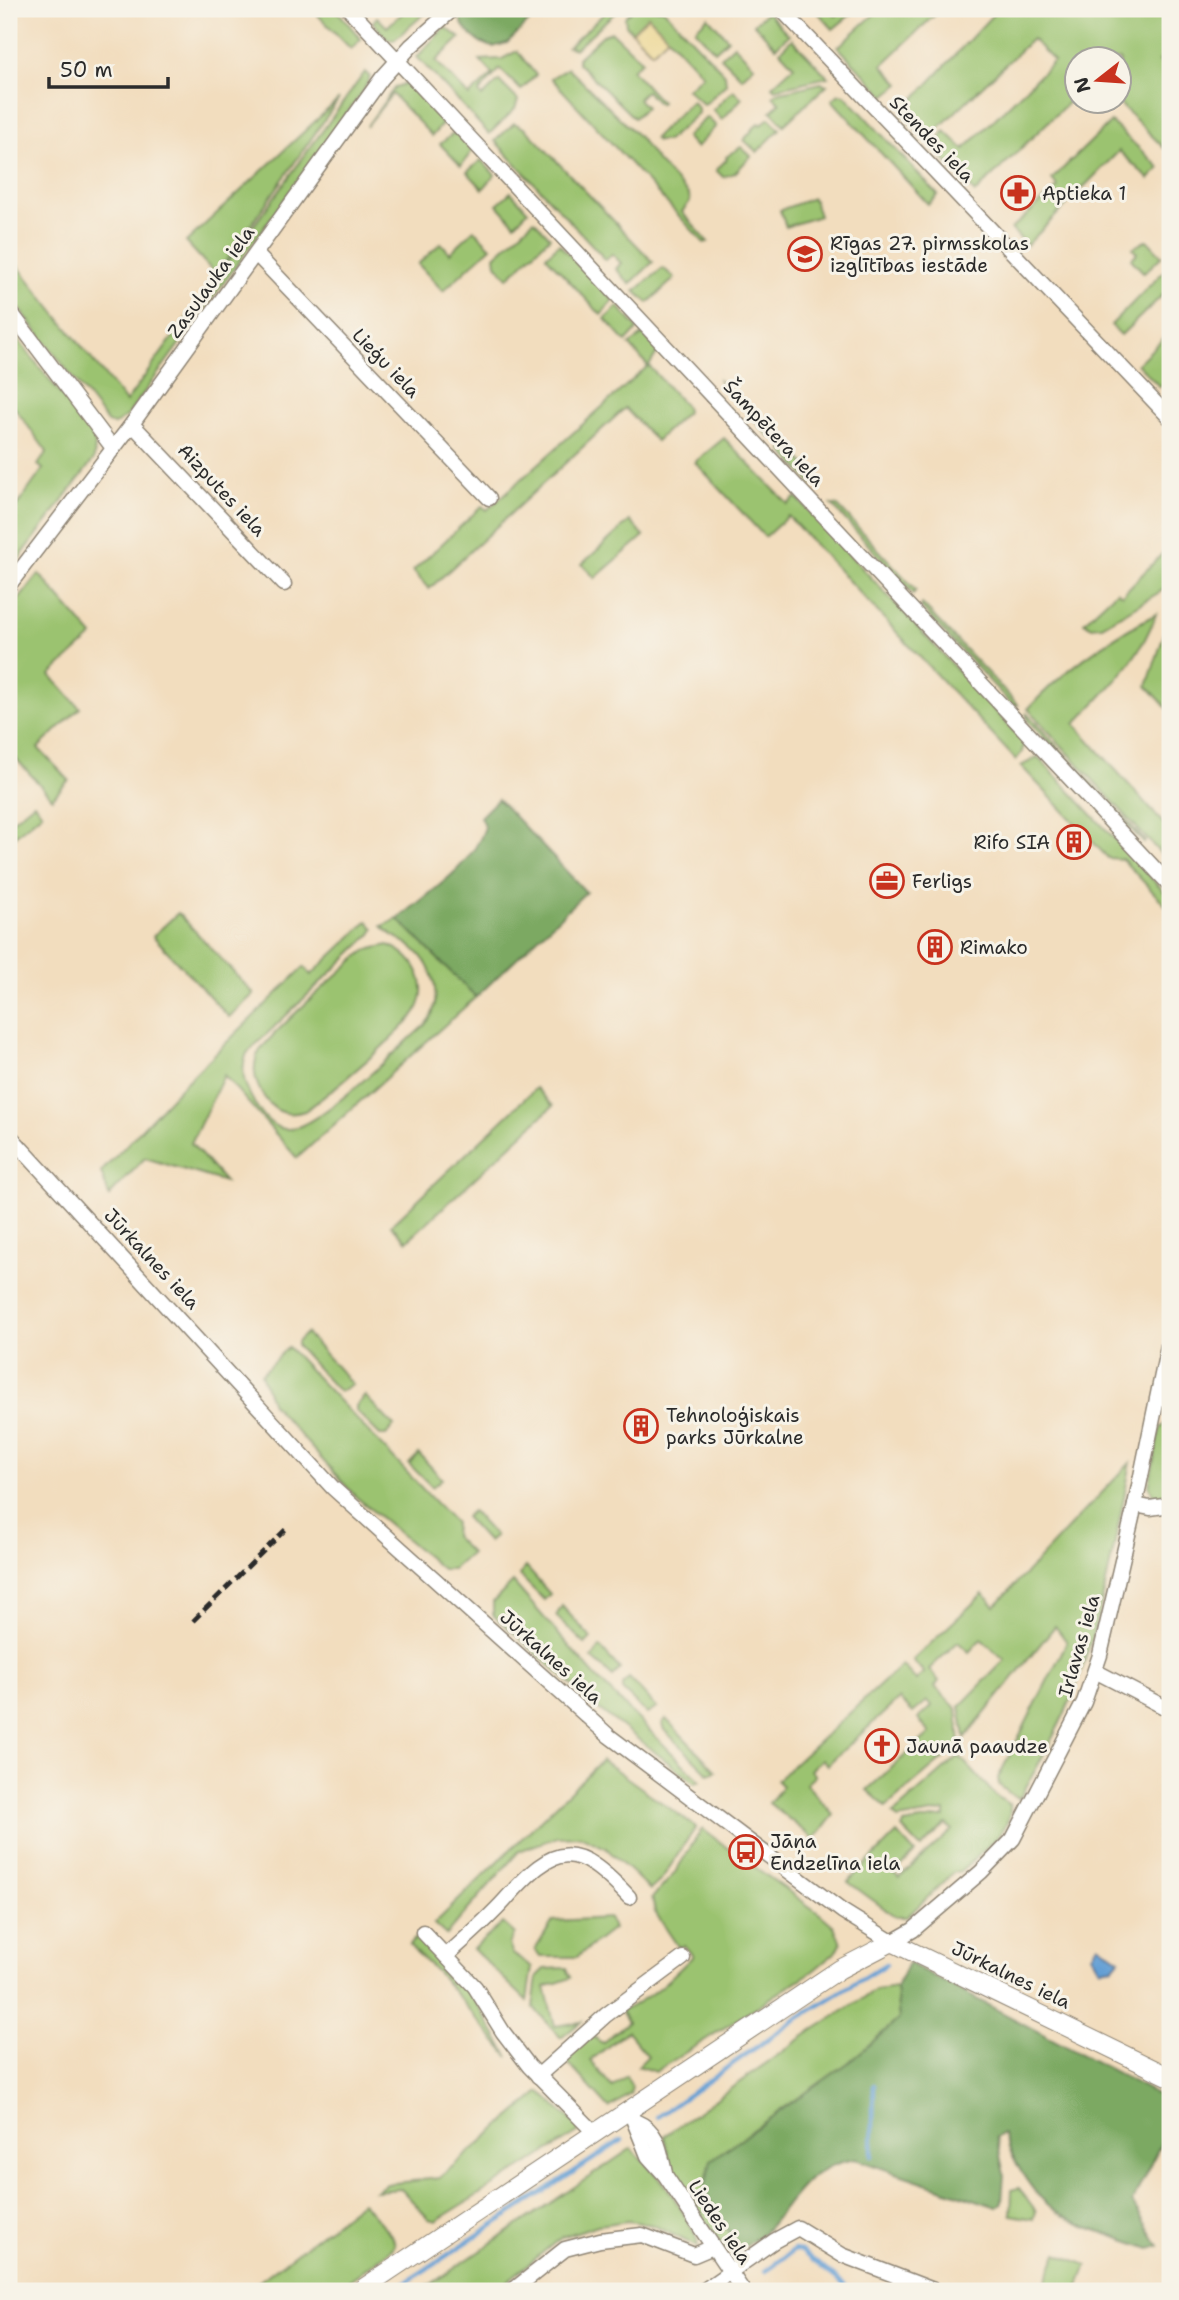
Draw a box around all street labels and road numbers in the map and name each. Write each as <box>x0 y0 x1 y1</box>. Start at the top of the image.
street label: Stendes iela <box>884 90 980 188</box>
street label: Zasulauka iela <box>162 221 260 343</box>
street label: Lieģu iela <box>347 323 426 403</box>
street label: Šampētera iela <box>718 374 831 492</box>
street label: Aizputes iela <box>172 438 272 542</box>
street label: Jūrkalnes iela <box>99 1203 205 1315</box>
street label: Irlavas iela <box>1052 1592 1106 1700</box>
street label: Jūrkalnes iela <box>495 1604 608 1710</box>
street label: Jūrkalnes iela <box>947 1935 1075 2015</box>
street label: Liedes iela <box>683 2175 758 2269</box>

